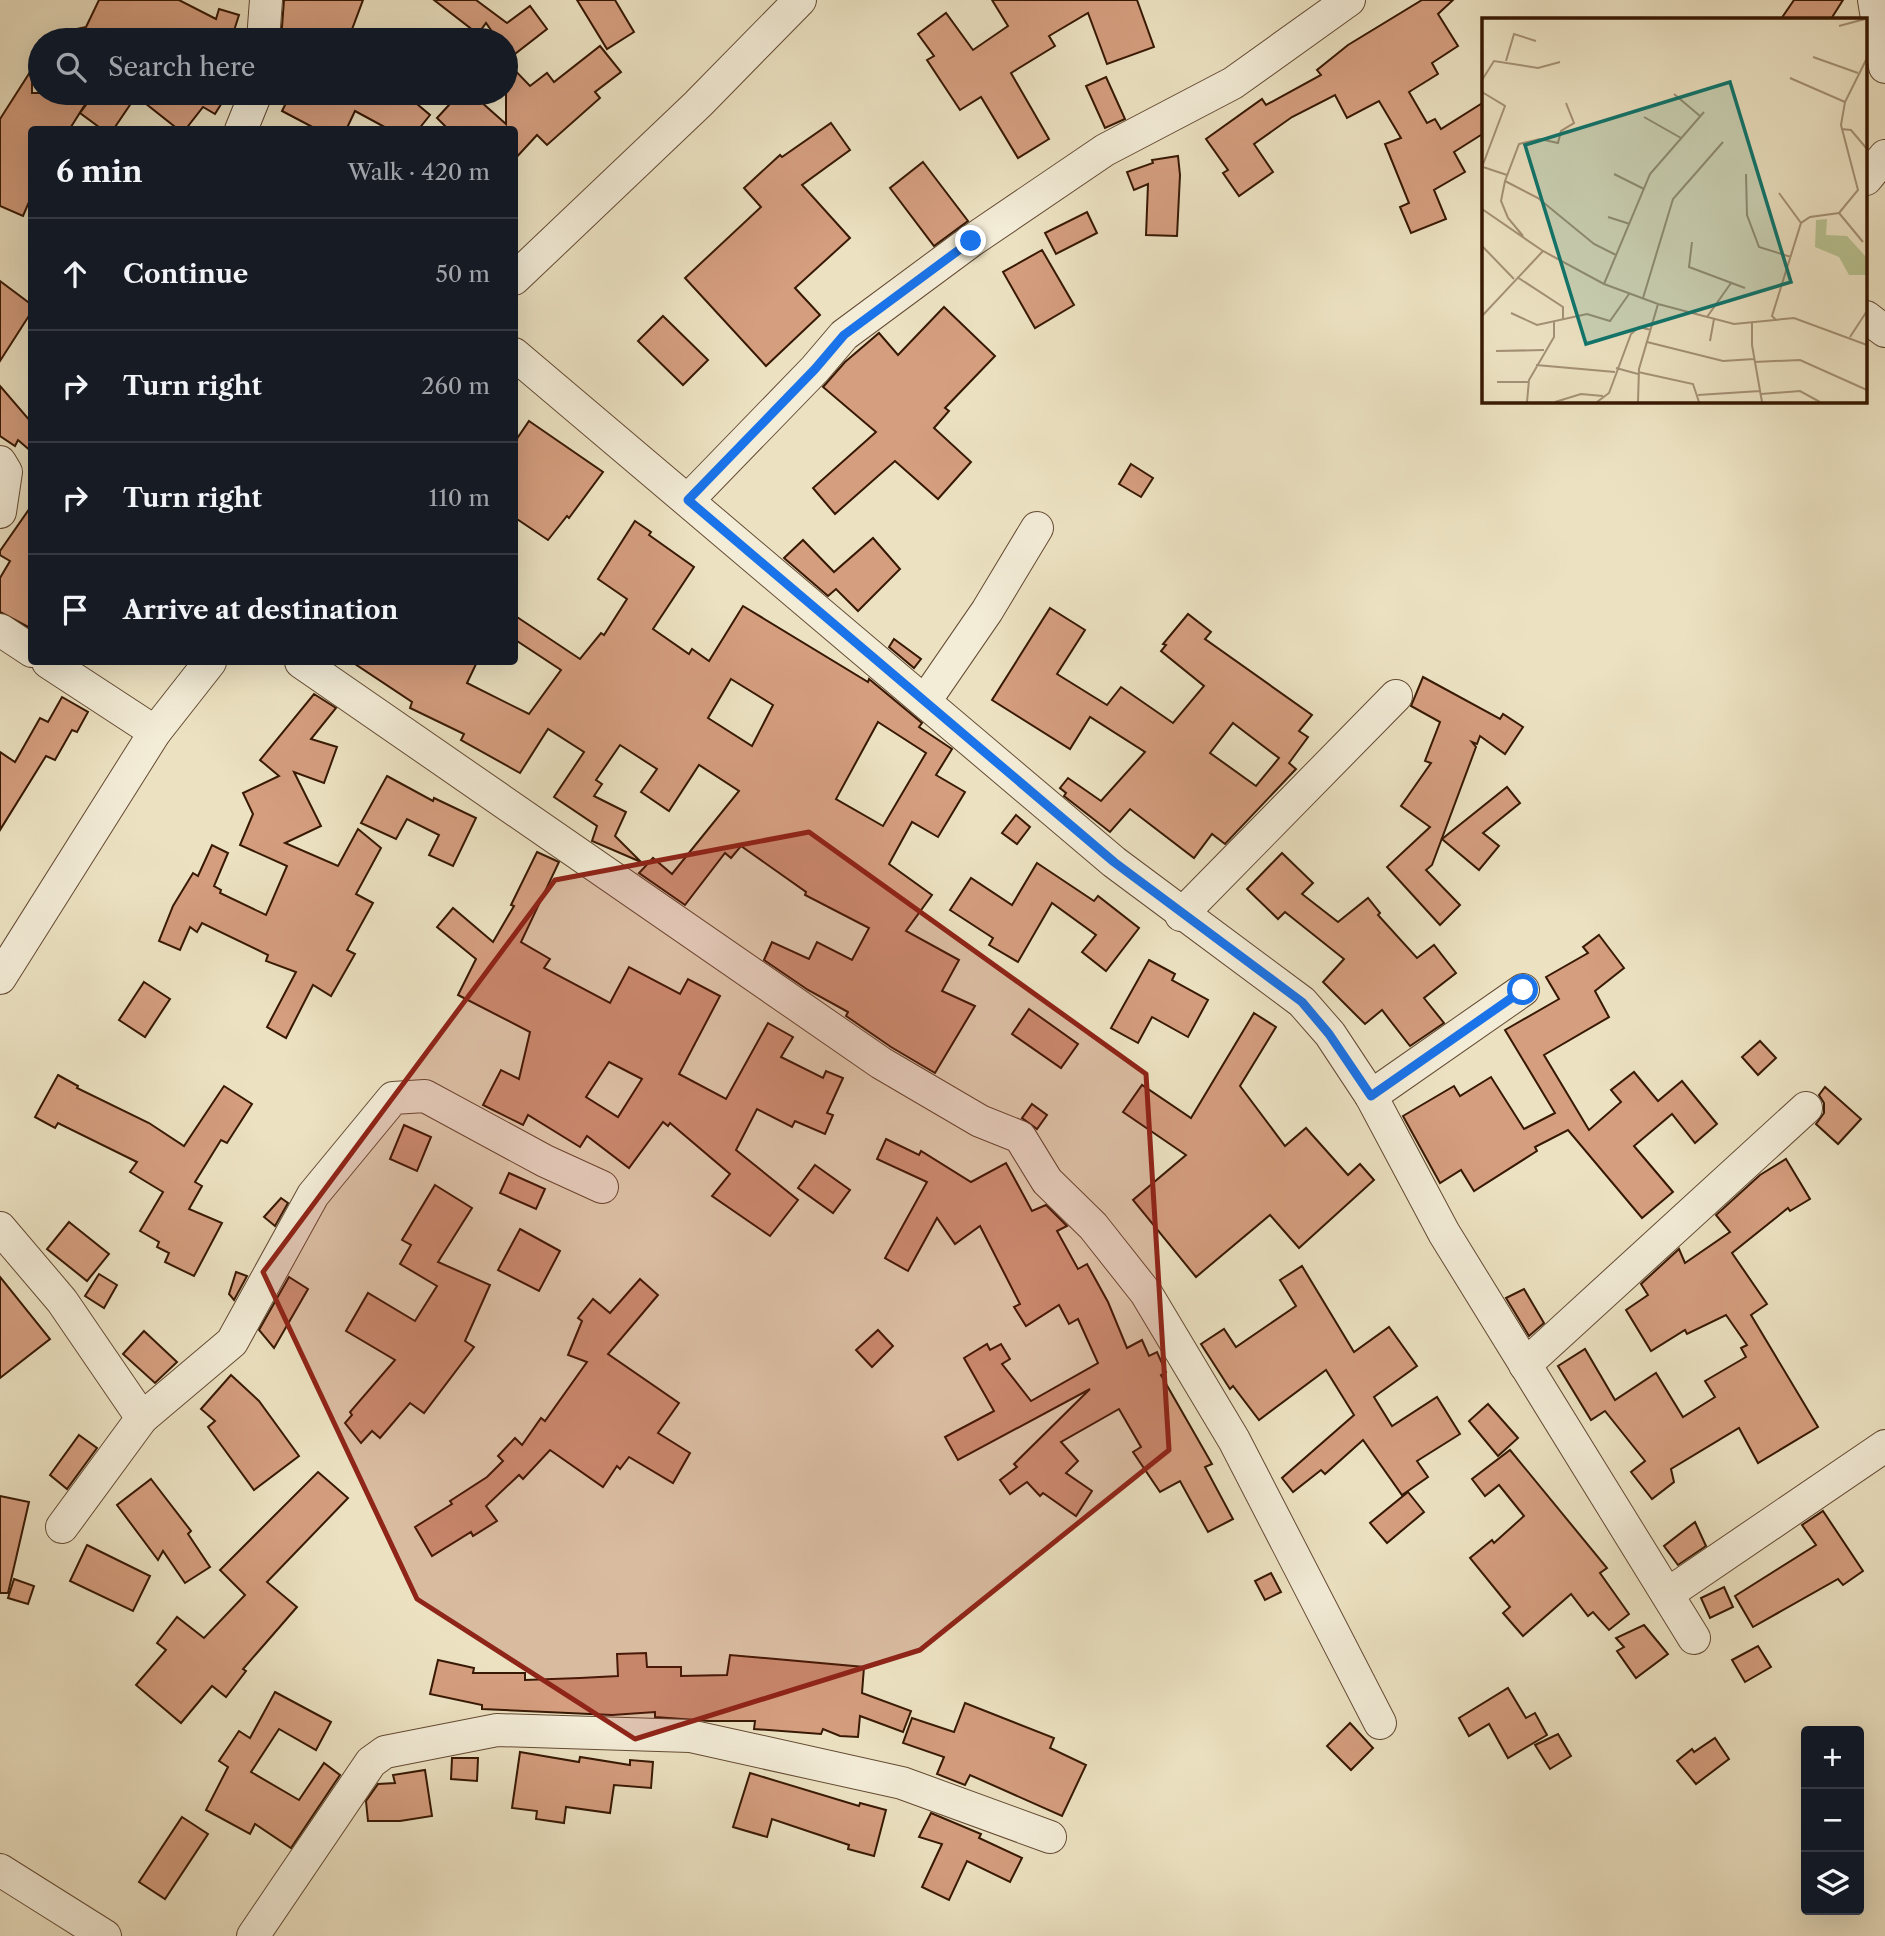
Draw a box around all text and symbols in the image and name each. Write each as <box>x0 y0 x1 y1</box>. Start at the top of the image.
inset map <box>1482 18 1868 402</box>
search box <box>28 28 518 105</box>
icon: search <box>52 48 90 86</box>
text: Search here <box>108 51 255 83</box>
text: 6 min <box>56 153 143 190</box>
text: Walk · 420 m <box>348 158 490 186</box>
route end <box>955 225 986 256</box>
icon: ahead <box>56 255 94 293</box>
text: Continue <box>123 258 248 290</box>
text: 50 m <box>435 260 490 288</box>
icon: right <box>56 367 94 405</box>
text: Turn right <box>123 370 262 402</box>
text: 260 m <box>421 372 490 400</box>
icon: right <box>56 479 94 517</box>
text: Turn right <box>123 482 262 514</box>
text: 110 m <box>429 484 490 512</box>
icon: arrive <box>56 591 94 629</box>
text: Arrive at destination <box>123 594 398 626</box>
route start <box>1507 974 1538 1005</box>
map controls <box>1801 1726 1864 1915</box>
button: + <box>1801 1726 1864 1789</box>
button: − <box>1801 1789 1864 1852</box>
button: layers <box>1801 1852 1864 1915</box>

